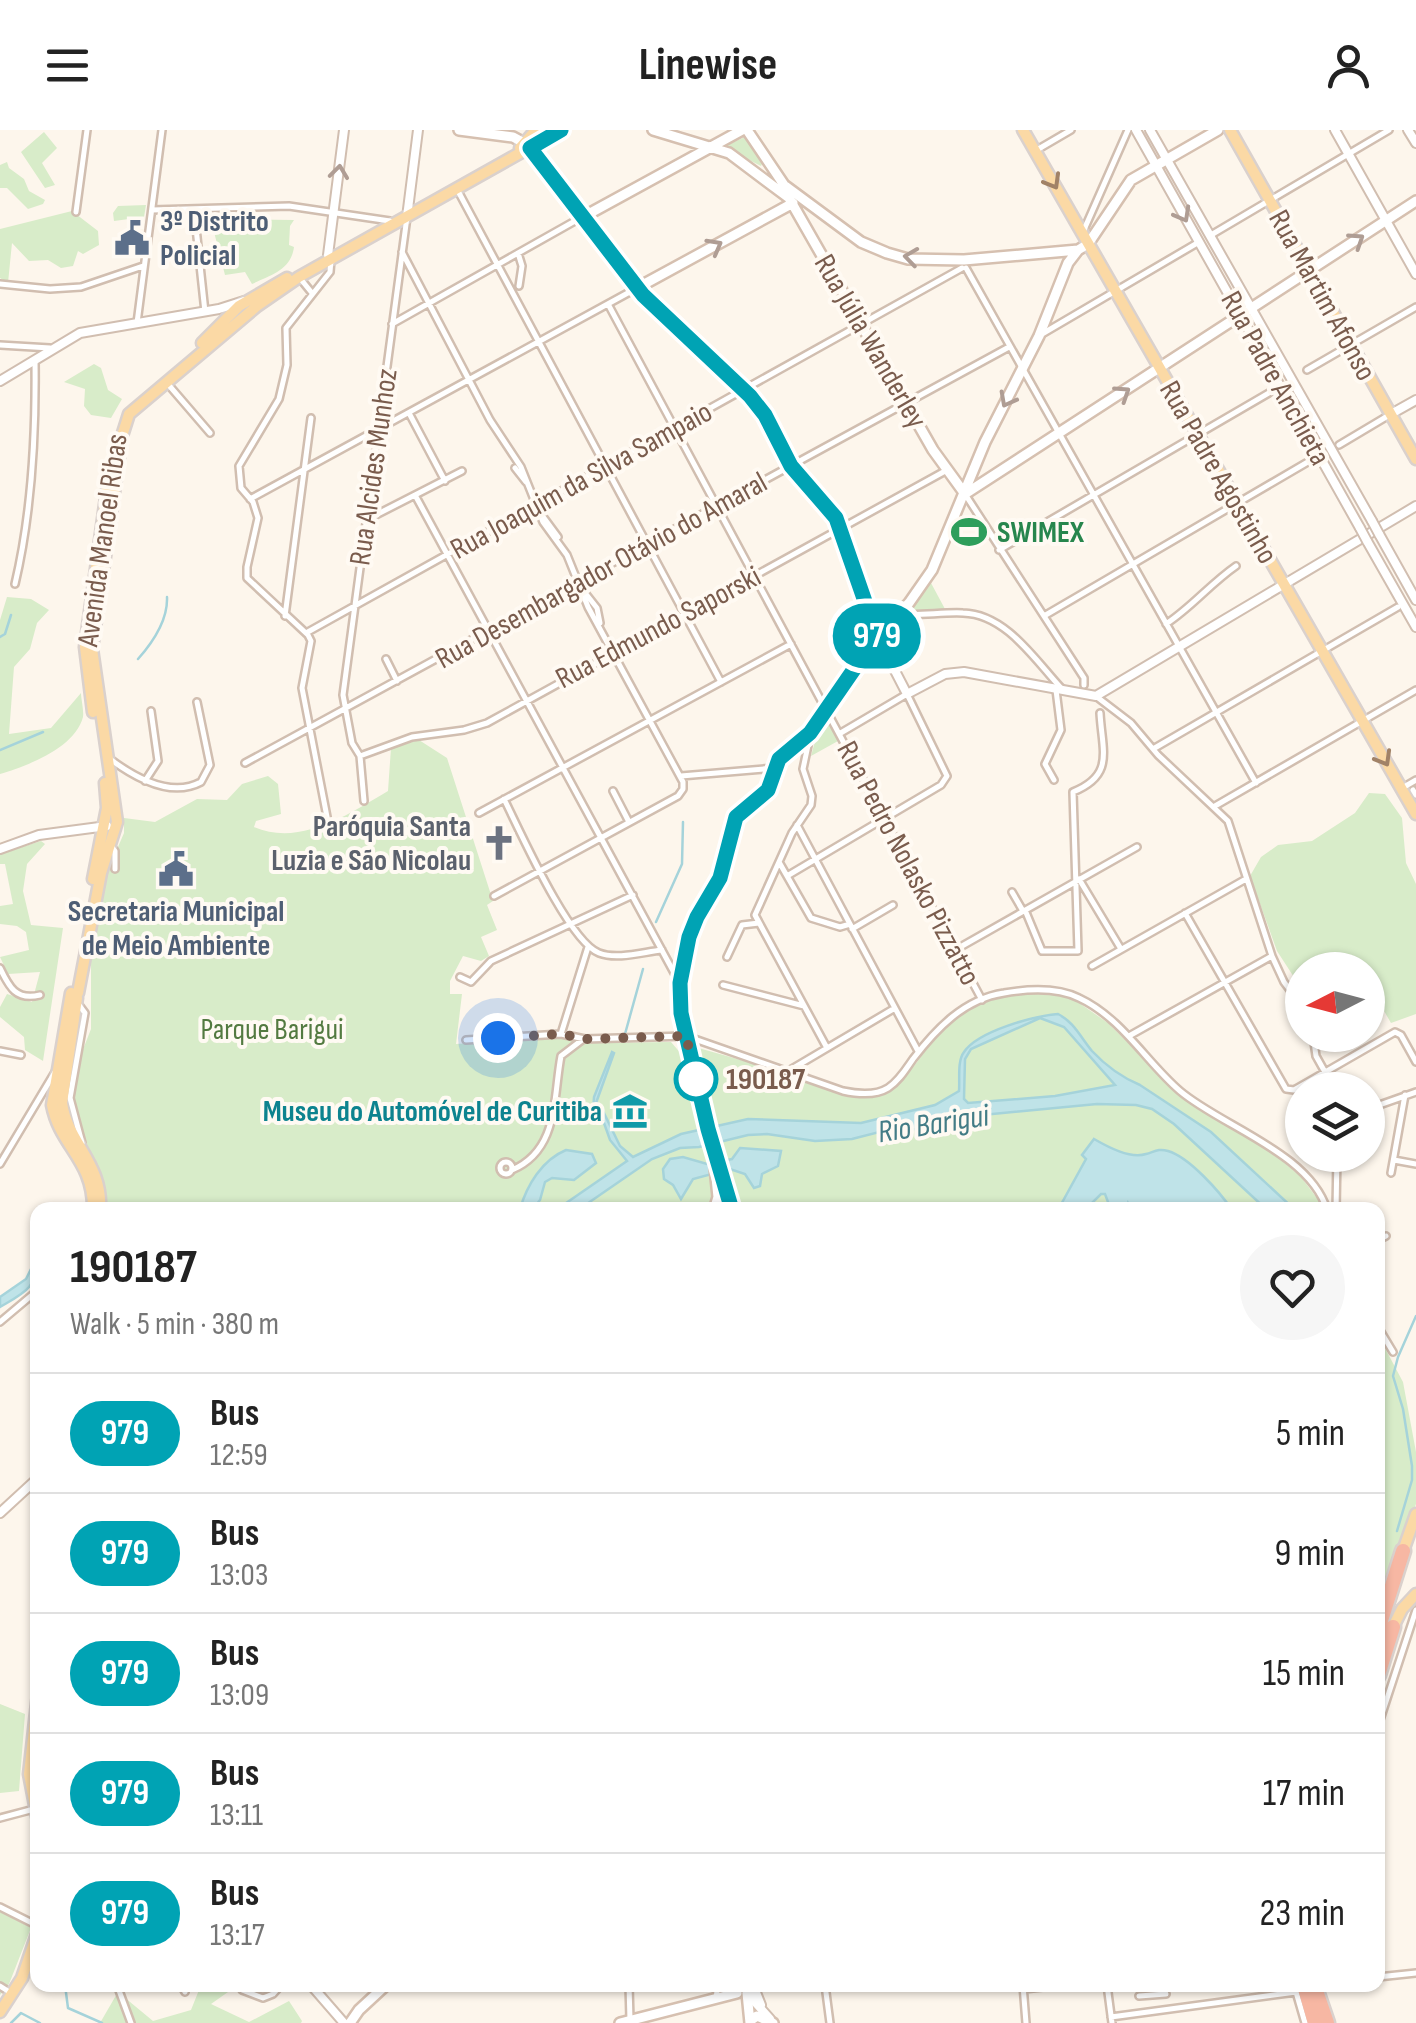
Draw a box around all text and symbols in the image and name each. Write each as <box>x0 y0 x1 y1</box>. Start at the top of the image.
icon: menu <box>40 38 95 93</box>
text: Linewise <box>639 38 777 93</box>
icon: person <box>1321 38 1376 93</box>
one-way arrow <box>328 163 349 179</box>
one-way arrow <box>1040 171 1060 189</box>
place label: 3º Distrito Policial <box>160 204 269 274</box>
one-way arrow <box>1171 204 1191 222</box>
street label: Rua Martim Afonso <box>1260 204 1384 387</box>
public building icon: 3º Distrito Policial <box>113 219 151 257</box>
one-way arrow <box>1346 233 1364 252</box>
one-way arrow <box>704 238 722 258</box>
one-way arrow <box>903 247 919 268</box>
street label: Rua Júlia Wanderley <box>806 248 935 435</box>
street label: Rua Padre Anchieta <box>1213 285 1338 472</box>
street label: Rua Alcides Munhoz <box>342 366 406 568</box>
street label: Rua Padre Agostinho <box>1151 375 1285 570</box>
one-way arrow <box>1112 386 1130 405</box>
one-way arrow <box>1000 389 1019 407</box>
street label: Rua Joaquim da Silva Sampaio <box>444 394 719 568</box>
street label: Avenida Manoel Ribas <box>70 431 136 650</box>
street label: Rua Desembargador Otávio do Amaral <box>429 465 774 677</box>
sports icon: SWIMEX <box>950 513 988 551</box>
place label: SWIMEX <box>997 515 1084 551</box>
street label: Rua Edmundo Saporski <box>550 559 767 697</box>
line badge: 979 <box>820 604 934 668</box>
text: 979 <box>853 615 901 658</box>
street label: Rua Pedro Nolasko Pizzatto <box>829 735 988 992</box>
one-way arrow <box>1372 748 1392 766</box>
place label: Paróquia Santa Luzia e São Nicolau <box>271 809 471 879</box>
church icon: Paróquia Santa Luzia e São Nicolau <box>480 824 518 862</box>
public building icon: Secretaria Municipal de Meio Ambiente <box>157 850 195 888</box>
place label: Secretaria Municipal de Meio Ambiente <box>68 894 284 964</box>
north arrow <box>1285 952 1385 1052</box>
map controls <box>1285 952 1385 1172</box>
park label: Parque Barigui <box>200 1012 344 1048</box>
your location <box>473 1013 523 1063</box>
marker: 190187 <box>675 1058 717 1100</box>
place label: 190187 <box>726 1062 806 1098</box>
button: layers <box>1285 1072 1385 1172</box>
museum icon: Museu do Automóvel de Curitiba <box>611 1092 649 1130</box>
place label: Museu do Automóvel de Curitiba <box>263 1094 602 1130</box>
water label: Rio Barigui <box>875 1096 993 1152</box>
button: heart <box>1240 1235 1345 1340</box>
text: 190187 <box>70 1239 197 1296</box>
text: Walk · 5 min · 380 m <box>70 1305 279 1344</box>
text: Bus <box>210 1391 259 1436</box>
text: 5 min <box>1276 1411 1345 1456</box>
text: 979 <box>101 1412 149 1455</box>
text: 12:59 <box>210 1436 268 1475</box>
text: Bus <box>210 1511 259 1556</box>
text: 9 min <box>1274 1531 1345 1576</box>
text: 979 <box>101 1532 149 1575</box>
text: 13:03 <box>210 1556 268 1595</box>
text: Bus <box>210 1631 259 1676</box>
text: 15 min <box>1263 1651 1345 1696</box>
text: 979 <box>101 1652 149 1695</box>
text: 13:09 <box>210 1676 269 1715</box>
text: Bus <box>210 1751 259 1796</box>
text: 17 min <box>1263 1771 1345 1816</box>
text: 979 <box>101 1772 149 1815</box>
text: 13:11 <box>210 1796 263 1835</box>
text: Bus <box>210 1871 259 1916</box>
text: 23 min <box>1260 1891 1345 1936</box>
text: 979 <box>101 1892 149 1935</box>
text: 13:17 <box>210 1916 265 1955</box>

